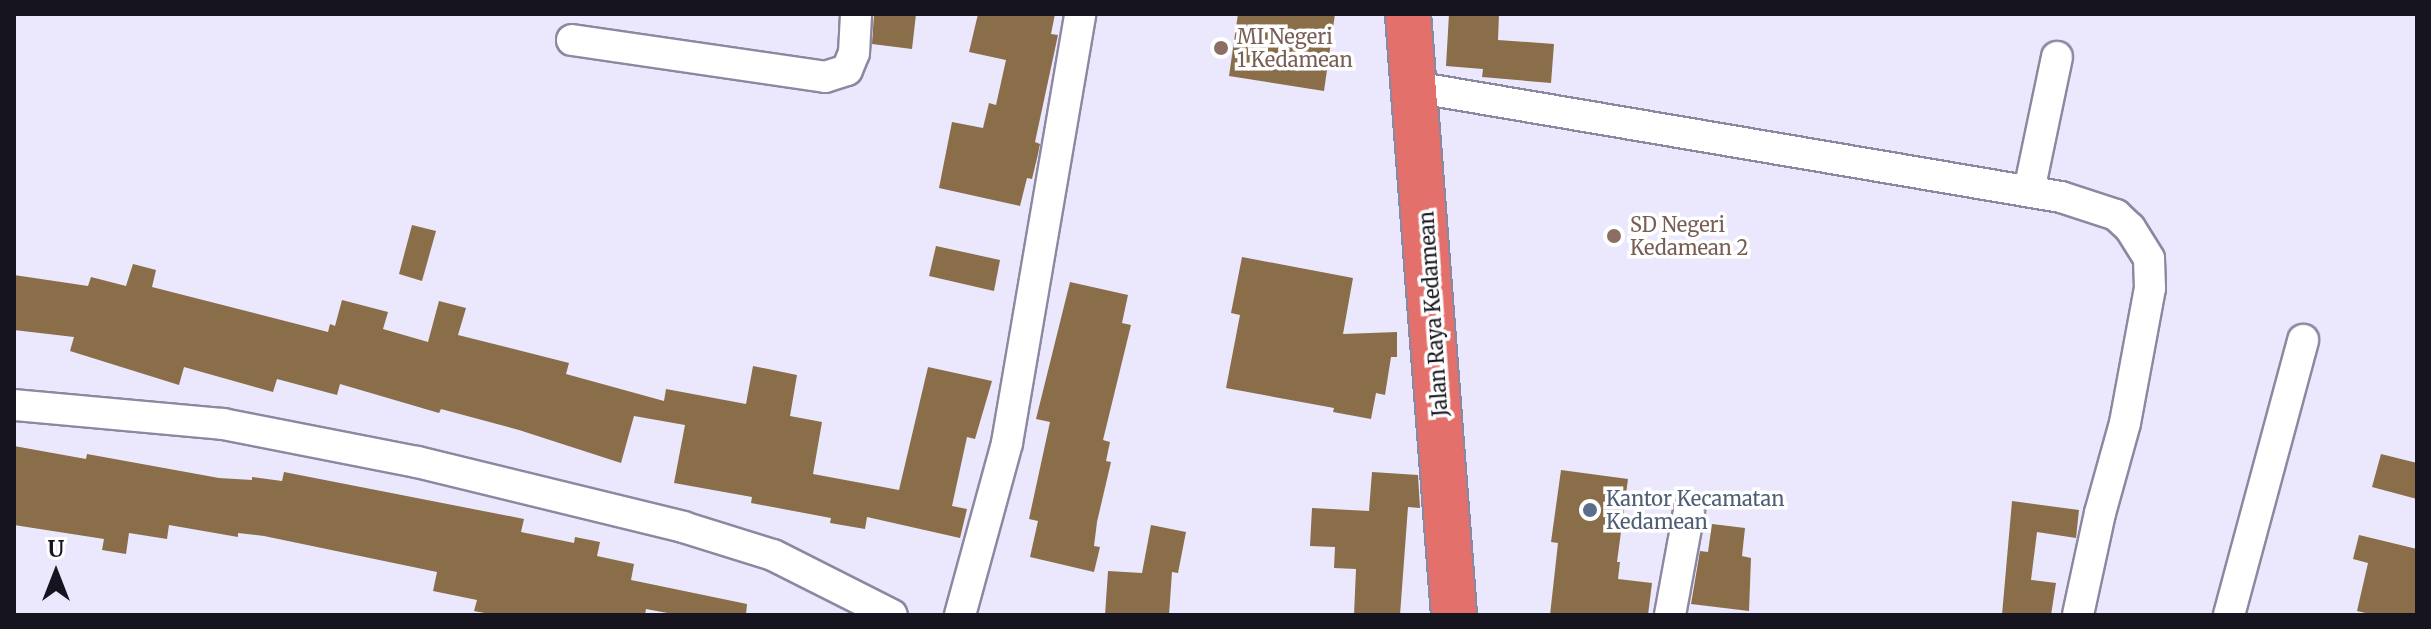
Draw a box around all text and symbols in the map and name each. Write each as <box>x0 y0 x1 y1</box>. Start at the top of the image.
place label: MI Negeri 1 Kedamean <box>1237 24 1353 71</box>
marker: MI Negeri 1 Kedamean <box>1212 39 1230 57</box>
street label: Jalan Raya Kedamean <box>1414 211 1452 417</box>
place label: SD Negeri Kedamean 2 <box>1630 212 1748 259</box>
marker: SD Negeri Kedamean 2 <box>1605 227 1623 245</box>
place label: Kantor Kecamatan Kedamean <box>1606 486 1784 533</box>
marker: Kantor Kecamatan Kedamean <box>1581 501 1599 519</box>
north arrow <box>16 533 96 613</box>
text: U <box>48 535 64 563</box>

